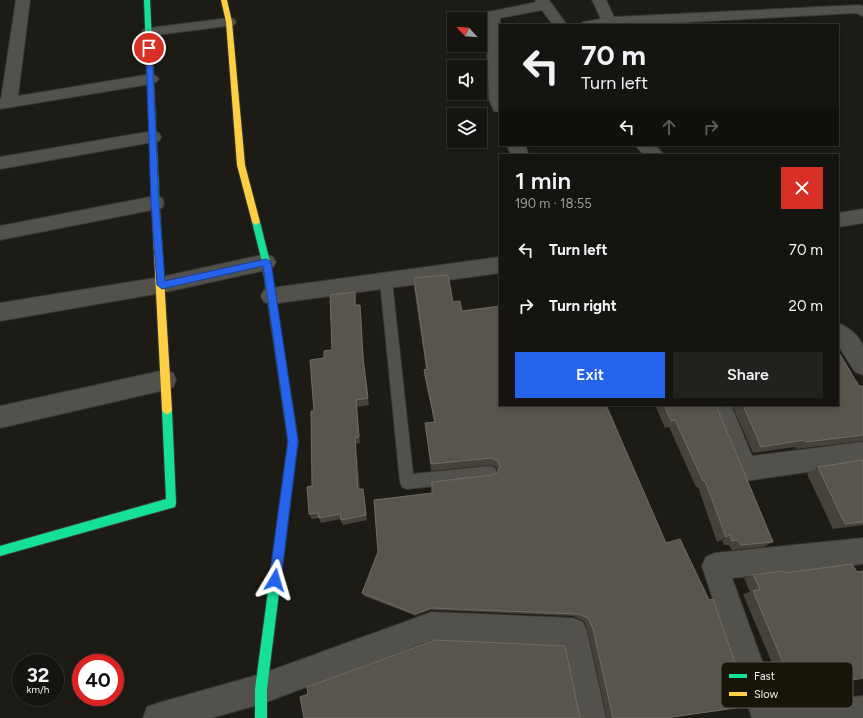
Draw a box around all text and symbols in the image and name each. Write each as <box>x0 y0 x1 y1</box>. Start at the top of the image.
north arrow <box>447 12 487 52</box>
map controls <box>447 12 487 148</box>
pin <box>132 31 166 65</box>
icon: arrive <box>138 37 160 59</box>
text: 70 m <box>581 38 646 72</box>
icon: left <box>515 40 567 92</box>
button: sound <box>447 60 487 100</box>
text: Turn left <box>581 72 648 94</box>
button: layers <box>447 108 487 148</box>
icon: left <box>616 116 638 138</box>
icon: ahead <box>658 116 680 138</box>
icon: right <box>700 116 722 138</box>
text: 1 min <box>515 166 571 195</box>
button: close <box>781 167 823 209</box>
text: 190 m · 18:55 <box>515 196 592 211</box>
icon: left <box>515 239 537 261</box>
text: Turn left <box>549 241 607 259</box>
text: 70 m <box>789 241 823 259</box>
icon: right <box>515 295 537 317</box>
text: Turn right <box>549 297 617 315</box>
text: 20 m <box>789 297 823 315</box>
button: Exit <box>515 352 665 398</box>
button: Share <box>673 352 823 398</box>
position arrow <box>254 559 296 601</box>
speed limit sign: 40 <box>72 654 124 706</box>
legend <box>721 662 853 708</box>
text: 32 <box>27 663 49 687</box>
text: Fast <box>754 670 775 683</box>
text: km/h <box>27 683 49 696</box>
text: Slow <box>754 688 778 701</box>

